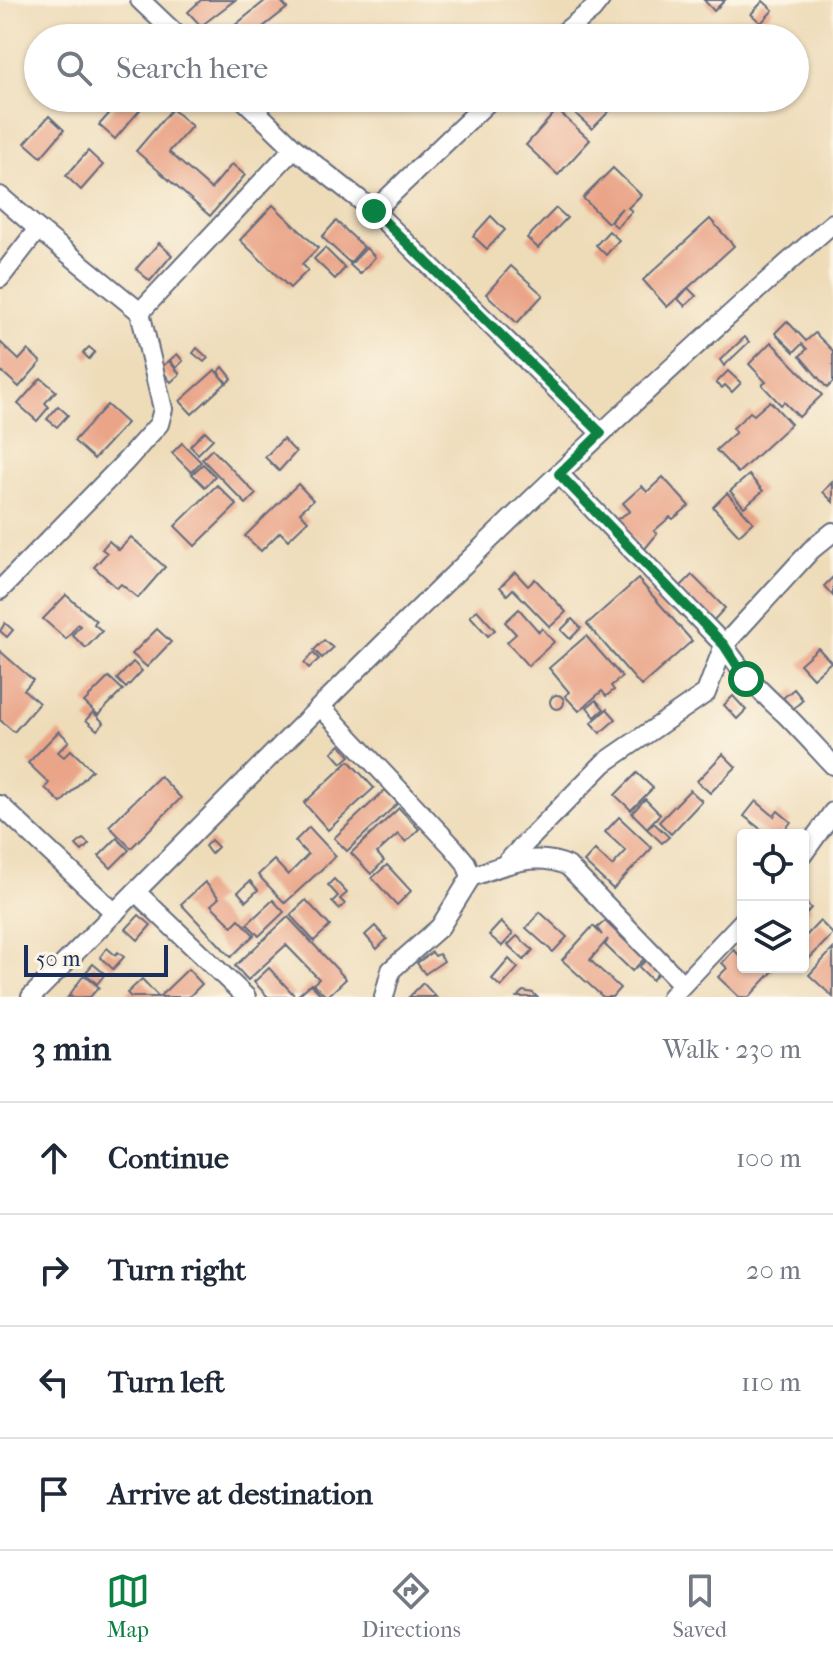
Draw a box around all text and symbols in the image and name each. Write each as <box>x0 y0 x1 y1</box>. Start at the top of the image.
search box <box>24 24 809 112</box>
icon: search <box>52 46 96 90</box>
text: Search here <box>116 51 268 86</box>
route end <box>356 193 392 229</box>
route start <box>728 661 764 697</box>
map controls <box>737 829 809 973</box>
button: locate <box>737 829 809 901</box>
button: layers <box>737 901 809 973</box>
scale bar <box>24 941 168 977</box>
text: 50 m <box>36 946 81 972</box>
text: 3 min <box>32 1029 111 1069</box>
text: Walk · 230 m <box>663 1034 801 1065</box>
icon: ahead <box>32 1136 76 1180</box>
text: Continue <box>108 1141 229 1176</box>
text: 100 m <box>736 1143 801 1174</box>
icon: right <box>32 1248 76 1292</box>
text: Turn right <box>108 1253 246 1288</box>
text: 20 m <box>746 1255 801 1286</box>
icon: left <box>32 1360 76 1404</box>
text: Turn left <box>108 1365 225 1400</box>
text: 110 m <box>741 1367 801 1398</box>
icon: arrive <box>32 1472 76 1516</box>
text: Arrive at destination <box>108 1477 373 1512</box>
tab: Map <box>106 1569 150 1643</box>
tab: Directions <box>362 1569 461 1643</box>
tab: Saved <box>673 1569 727 1643</box>

